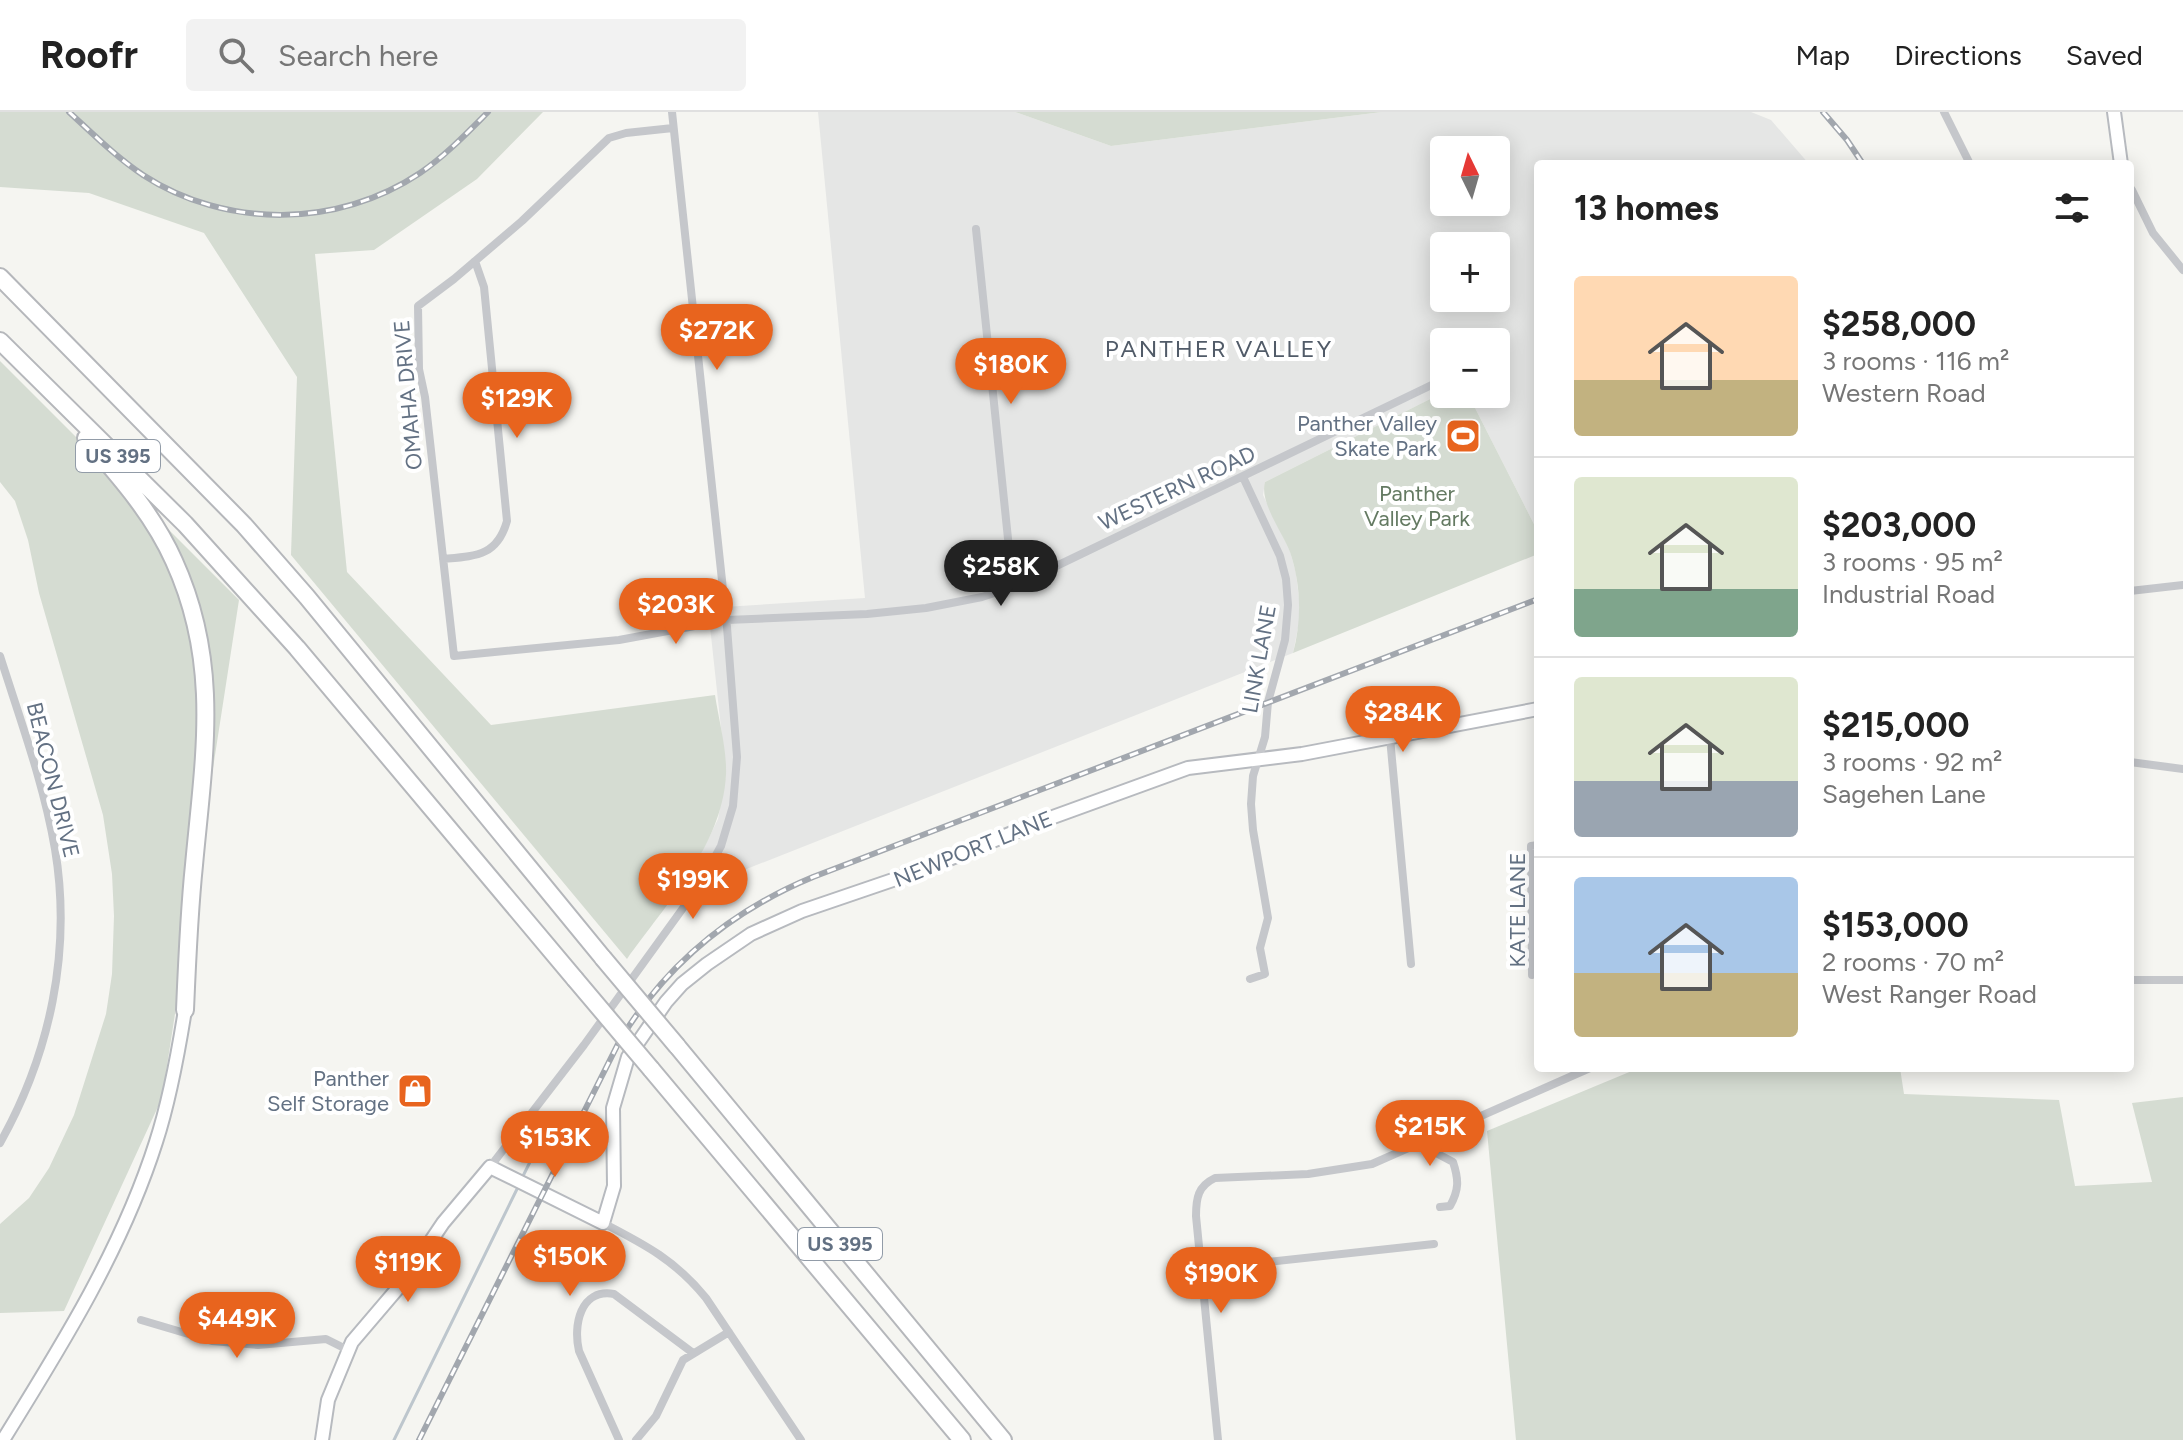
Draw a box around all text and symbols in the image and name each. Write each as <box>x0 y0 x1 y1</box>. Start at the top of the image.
search box <box>186 19 746 91</box>
text: Roofr <box>40 32 138 78</box>
icon: search <box>214 33 258 77</box>
text: Search here <box>278 37 438 74</box>
text: Map <box>1796 38 1850 72</box>
text: Directions <box>1894 38 2022 72</box>
text: Saved <box>2066 38 2143 72</box>
north arrow <box>1430 136 1510 216</box>
map controls <box>1430 136 1510 408</box>
icon: filters <box>2050 186 2094 230</box>
text: 13 homes <box>1574 188 1719 229</box>
button: + <box>1430 232 1510 312</box>
pin: $272K <box>661 304 773 372</box>
text: $258,000 <box>1822 304 1976 345</box>
icon: home <box>1638 308 1734 404</box>
text: $272K <box>679 314 755 346</box>
street label: OMAHA DRIVE <box>388 319 428 471</box>
button: − <box>1430 328 1510 408</box>
district label: PANTHER VALLEY <box>1105 334 1333 363</box>
pin: $180K <box>955 338 1067 406</box>
text: 3 rooms · 116 m² <box>1822 345 2009 377</box>
text: $180K <box>973 348 1049 380</box>
pin: $129K <box>461 372 573 440</box>
text: Western Road <box>1822 377 1986 409</box>
text: $129K <box>481 382 553 414</box>
place label: Panther Valley Skate Park <box>1297 410 1437 462</box>
sports icon: Panther Valley Skate Park <box>1444 417 1482 455</box>
road number: US 395 <box>76 440 160 472</box>
street label: WESTERN ROAD <box>1094 440 1260 536</box>
park label: Panther Valley Park <box>1364 480 1470 532</box>
text: $203,000 <box>1822 505 1976 546</box>
icon: home <box>1638 509 1734 605</box>
pin: $258K <box>945 540 1057 608</box>
text: 3 rooms · 95 m² <box>1822 546 2003 578</box>
text: $258K <box>962 550 1040 582</box>
pin: $203K <box>620 578 732 646</box>
text: Industrial Road <box>1822 578 1995 610</box>
text: $203K <box>637 588 715 620</box>
street label: LINK LANE <box>1236 603 1282 715</box>
pin: $284K <box>1347 686 1459 754</box>
text: $284K <box>1363 696 1443 728</box>
street label: BEACON DRIVE <box>21 699 85 861</box>
text: $215,000 <box>1822 705 1969 746</box>
icon: home <box>1638 709 1734 805</box>
text: 3 rooms · 92 m² <box>1822 746 2002 778</box>
text: Sagehen Lane <box>1822 778 1986 810</box>
street label: NEWPORT LANE <box>890 805 1056 893</box>
street label: KATE LANE <box>1504 852 1531 968</box>
pin: $199K <box>637 853 749 921</box>
text: $199K <box>657 863 729 895</box>
text: $153,000 <box>1822 905 1969 946</box>
icon: home <box>1638 909 1734 1005</box>
text: 2 rooms · 70 m² <box>1822 946 2004 978</box>
text: West Ranger Road <box>1822 978 2037 1010</box>
place label: Panther Self Storage <box>267 1065 390 1117</box>
shop icon: Panther Self Storage <box>396 1072 434 1110</box>
pin: $215K <box>1374 1100 1486 1168</box>
text: $215K <box>1394 1110 1466 1142</box>
pin: $153K <box>499 1111 611 1179</box>
text: $153K <box>519 1121 591 1153</box>
road number: US 395 <box>798 1228 882 1260</box>
pin: $150K <box>514 1230 626 1298</box>
pin: $119K <box>352 1236 464 1304</box>
text: $150K <box>533 1240 607 1272</box>
text: $119K <box>374 1246 442 1278</box>
pin: $190K <box>1165 1247 1277 1315</box>
text: $190K <box>1184 1257 1258 1289</box>
pin: $449K <box>181 1292 293 1360</box>
text: $449K <box>197 1302 277 1334</box>

